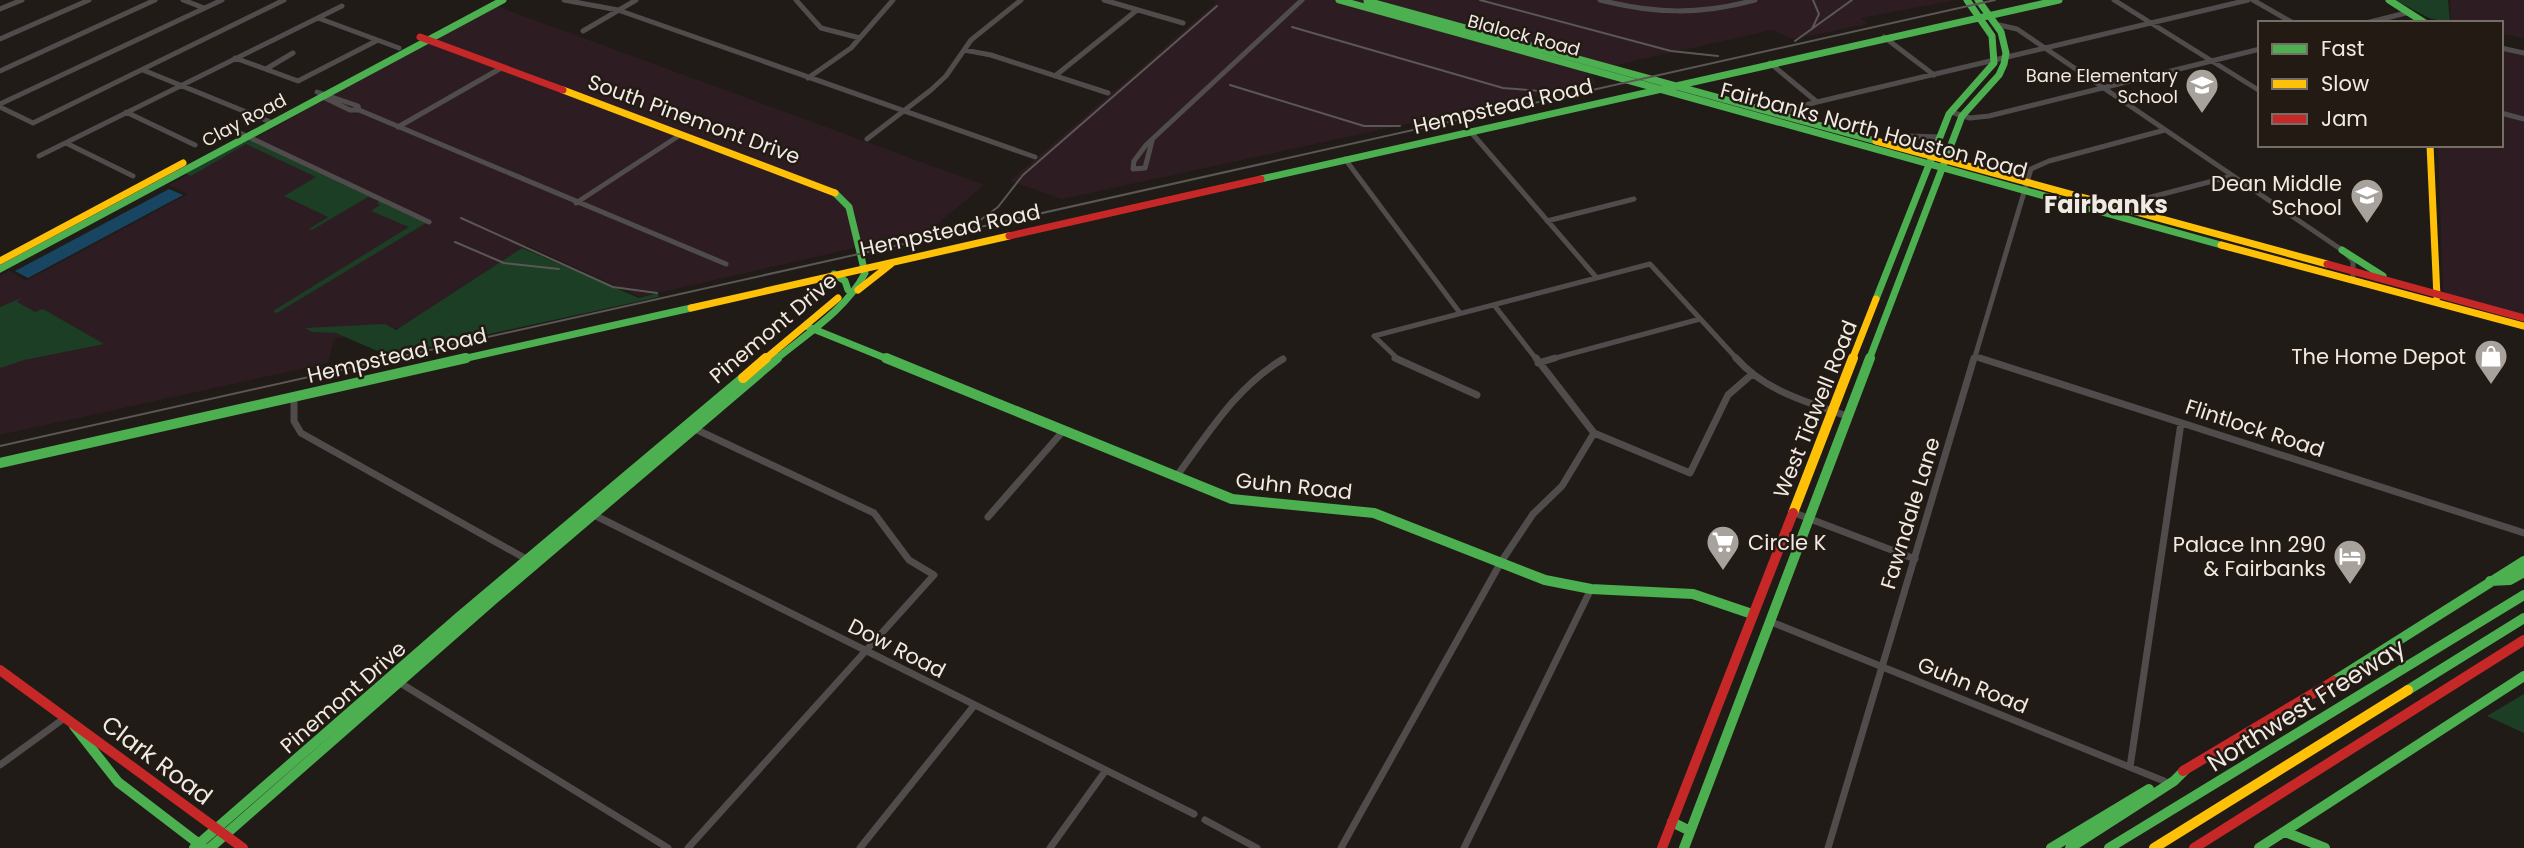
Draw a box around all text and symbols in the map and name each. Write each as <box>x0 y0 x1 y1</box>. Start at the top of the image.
street label: Blalock Road <box>1465 8 1583 62</box>
legend <box>2258 21 2503 147</box>
text: Fast <box>2321 34 2364 63</box>
place label: Bane Elementary School <box>2026 63 2178 109</box>
school or university icon: Bane Elementary School <box>2183 66 2221 115</box>
street label: South Pinemont Drive <box>584 67 804 171</box>
text: Slow <box>2321 69 2369 98</box>
street label: Hempstead Road <box>1410 71 1596 141</box>
street label: Fairbanks North Houston Road <box>1717 75 2031 185</box>
street label: Clay Road <box>197 87 291 153</box>
text: Jam <box>2321 104 2368 133</box>
place label: Dean Middle School <box>2211 169 2342 222</box>
school or university icon: Dean Middle School <box>2348 176 2386 225</box>
district label: Fairbanks <box>2044 188 2168 221</box>
street label: Hempstead Road <box>857 197 1043 263</box>
street label: Pinemont Drive <box>703 266 843 390</box>
street label: West Tidwell Road <box>1766 316 1864 502</box>
street label: Hempstead Road <box>304 320 490 390</box>
shop icon: The Home Depot <box>2472 337 2510 386</box>
place label: The Home Depot <box>2291 342 2466 371</box>
street label: Flintlock Road <box>2182 392 2328 464</box>
street label: Fawndale Lane <box>1873 434 1947 592</box>
street label: Guhn Road <box>1234 465 1354 507</box>
supermarket icon: Circle K <box>1704 523 1742 572</box>
place label: Circle K <box>1748 528 1827 557</box>
place label: Palace Inn 290 & Fairbanks <box>2173 530 2326 583</box>
hotel icon: Palace Inn 290 & Fairbanks <box>2331 537 2369 586</box>
street label: Dow Road <box>843 611 951 685</box>
street label: Northwest Freeway <box>2201 630 2412 779</box>
street label: Pinemont Drive <box>274 634 412 760</box>
street label: Guhn Road <box>1913 650 2033 720</box>
street label: Clark Road <box>95 707 219 813</box>

